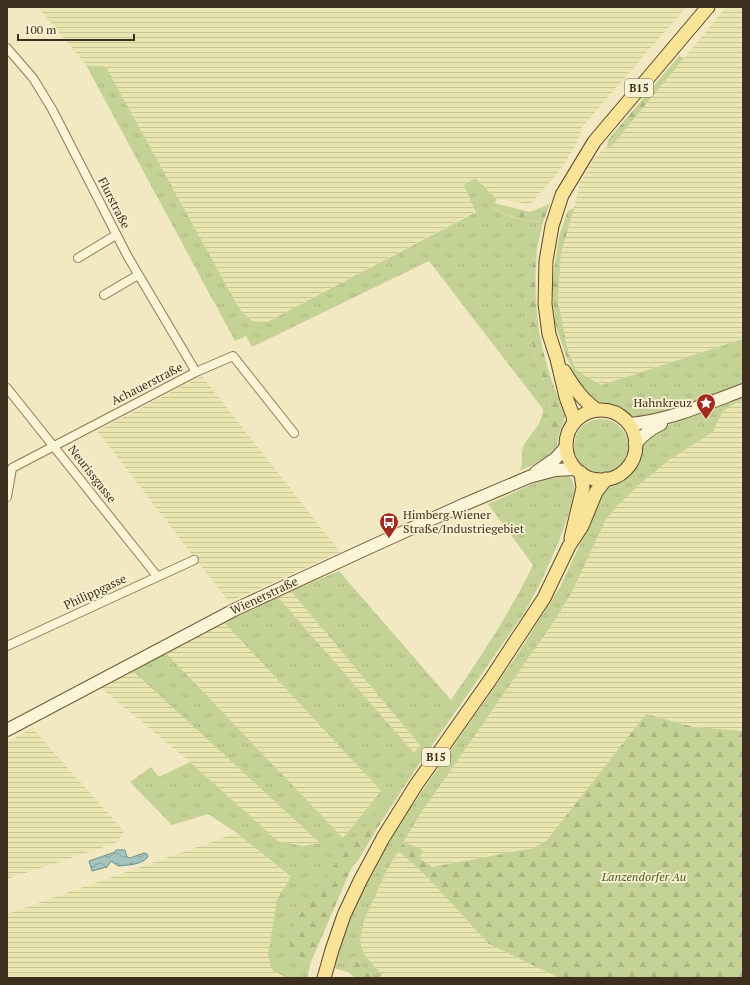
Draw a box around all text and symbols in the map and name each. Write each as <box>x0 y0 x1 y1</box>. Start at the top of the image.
scale bar <box>18 16 134 42</box>
text: 100 m <box>24 22 57 37</box>
road number: B15 <box>625 79 653 97</box>
street label: Flurstraße <box>95 175 134 231</box>
street label: Achauerstraße <box>109 359 185 408</box>
place icon: Hahnkreuz <box>695 392 717 420</box>
place label: Hahnkreuz <box>633 395 692 410</box>
street label: Neurissgasse <box>65 442 120 506</box>
place label: Himberg Wiener Straße/Industriegebiet <box>403 507 525 536</box>
bus stop icon: Himberg Wiener Straße/Industriegebiet <box>378 511 400 539</box>
street label: Philippgasse <box>61 571 129 613</box>
street label: Wienerstraße <box>228 573 300 618</box>
road number: B15 <box>422 748 450 766</box>
park label: Lanzendorfer Au <box>601 869 686 884</box>

